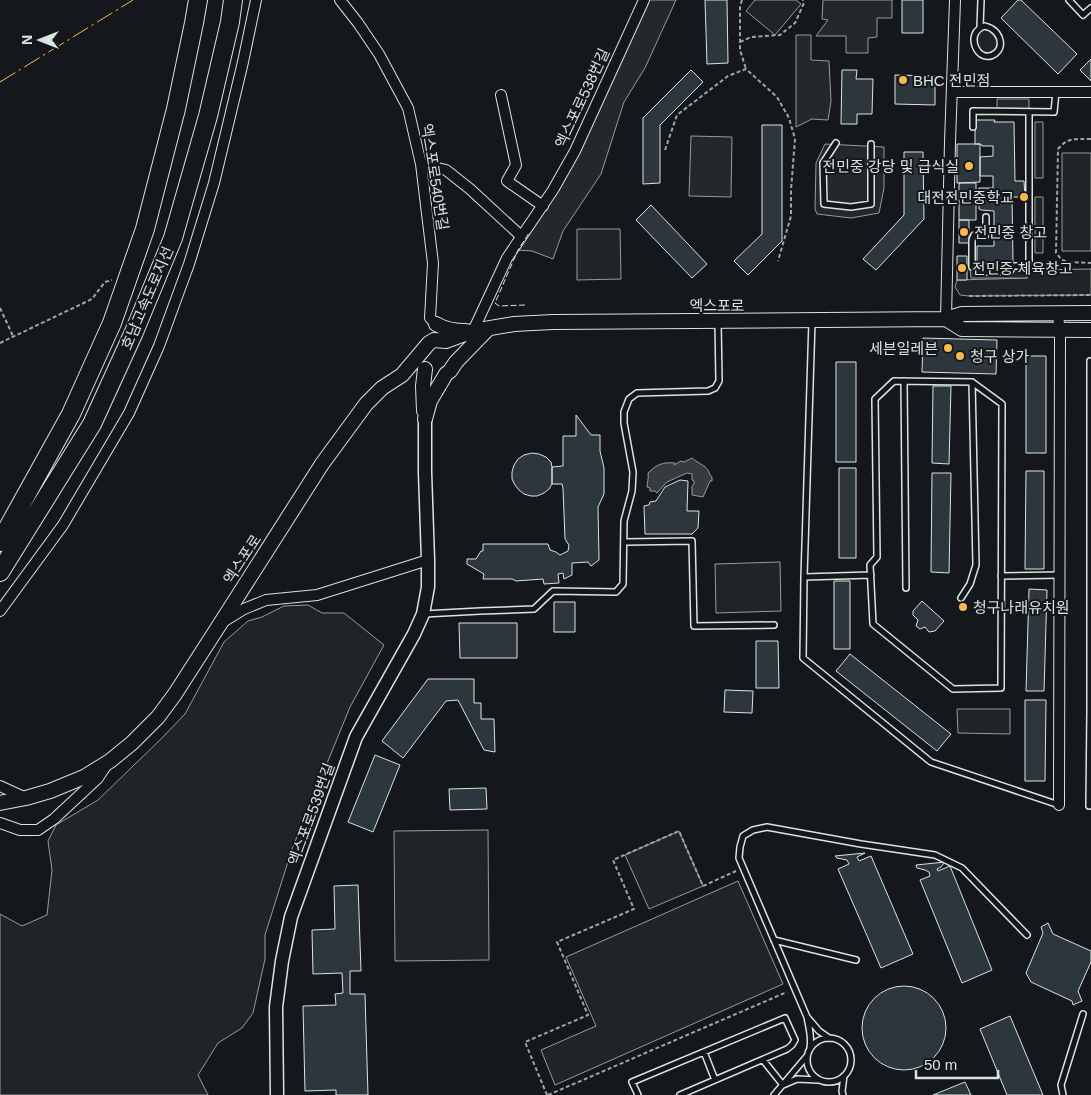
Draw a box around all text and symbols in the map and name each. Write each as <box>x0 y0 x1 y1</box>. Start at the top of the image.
north arrow <box>15 15 65 65</box>
text: N <box>19 35 35 45</box>
street label: 엑스포로538번길 <box>552 46 612 150</box>
place label: BHC 전민점 <box>913 72 990 89</box>
marker: BHC 전민점 <box>897 74 909 86</box>
street label: 엑스포로540번길 <box>418 122 452 232</box>
place label: 전민중 강당 및 급식실 <box>822 158 959 175</box>
marker: 전민중 강당 및 급식실 <box>963 160 975 172</box>
place label: 대전전민중학교 <box>917 189 1014 206</box>
marker: 대전전민중학교 <box>1018 191 1030 203</box>
place label: 전민중 창고 <box>974 224 1047 241</box>
marker: 전민중 창고 <box>958 226 970 238</box>
street label: 호남고속도로지선 <box>118 244 176 352</box>
place label: 전민중 체육창고 <box>972 260 1073 277</box>
marker: 전민중 체육창고 <box>956 262 968 274</box>
street label: 엑스포로 <box>689 297 745 314</box>
place label: 세븐일레븐 <box>869 340 938 357</box>
marker: 세븐일레븐 <box>942 342 954 354</box>
place label: 청구 상가 <box>970 348 1030 365</box>
marker: 청구 상가 <box>954 350 966 362</box>
street label: 엑스포로 <box>220 531 264 587</box>
place label: 청구나래유치원 <box>973 599 1070 616</box>
marker: 청구나래유치원 <box>957 601 969 613</box>
street label: 엑스포로539번길 <box>285 760 337 868</box>
scale bar <box>916 1048 998 1080</box>
text: 50 m <box>924 1056 957 1073</box>

